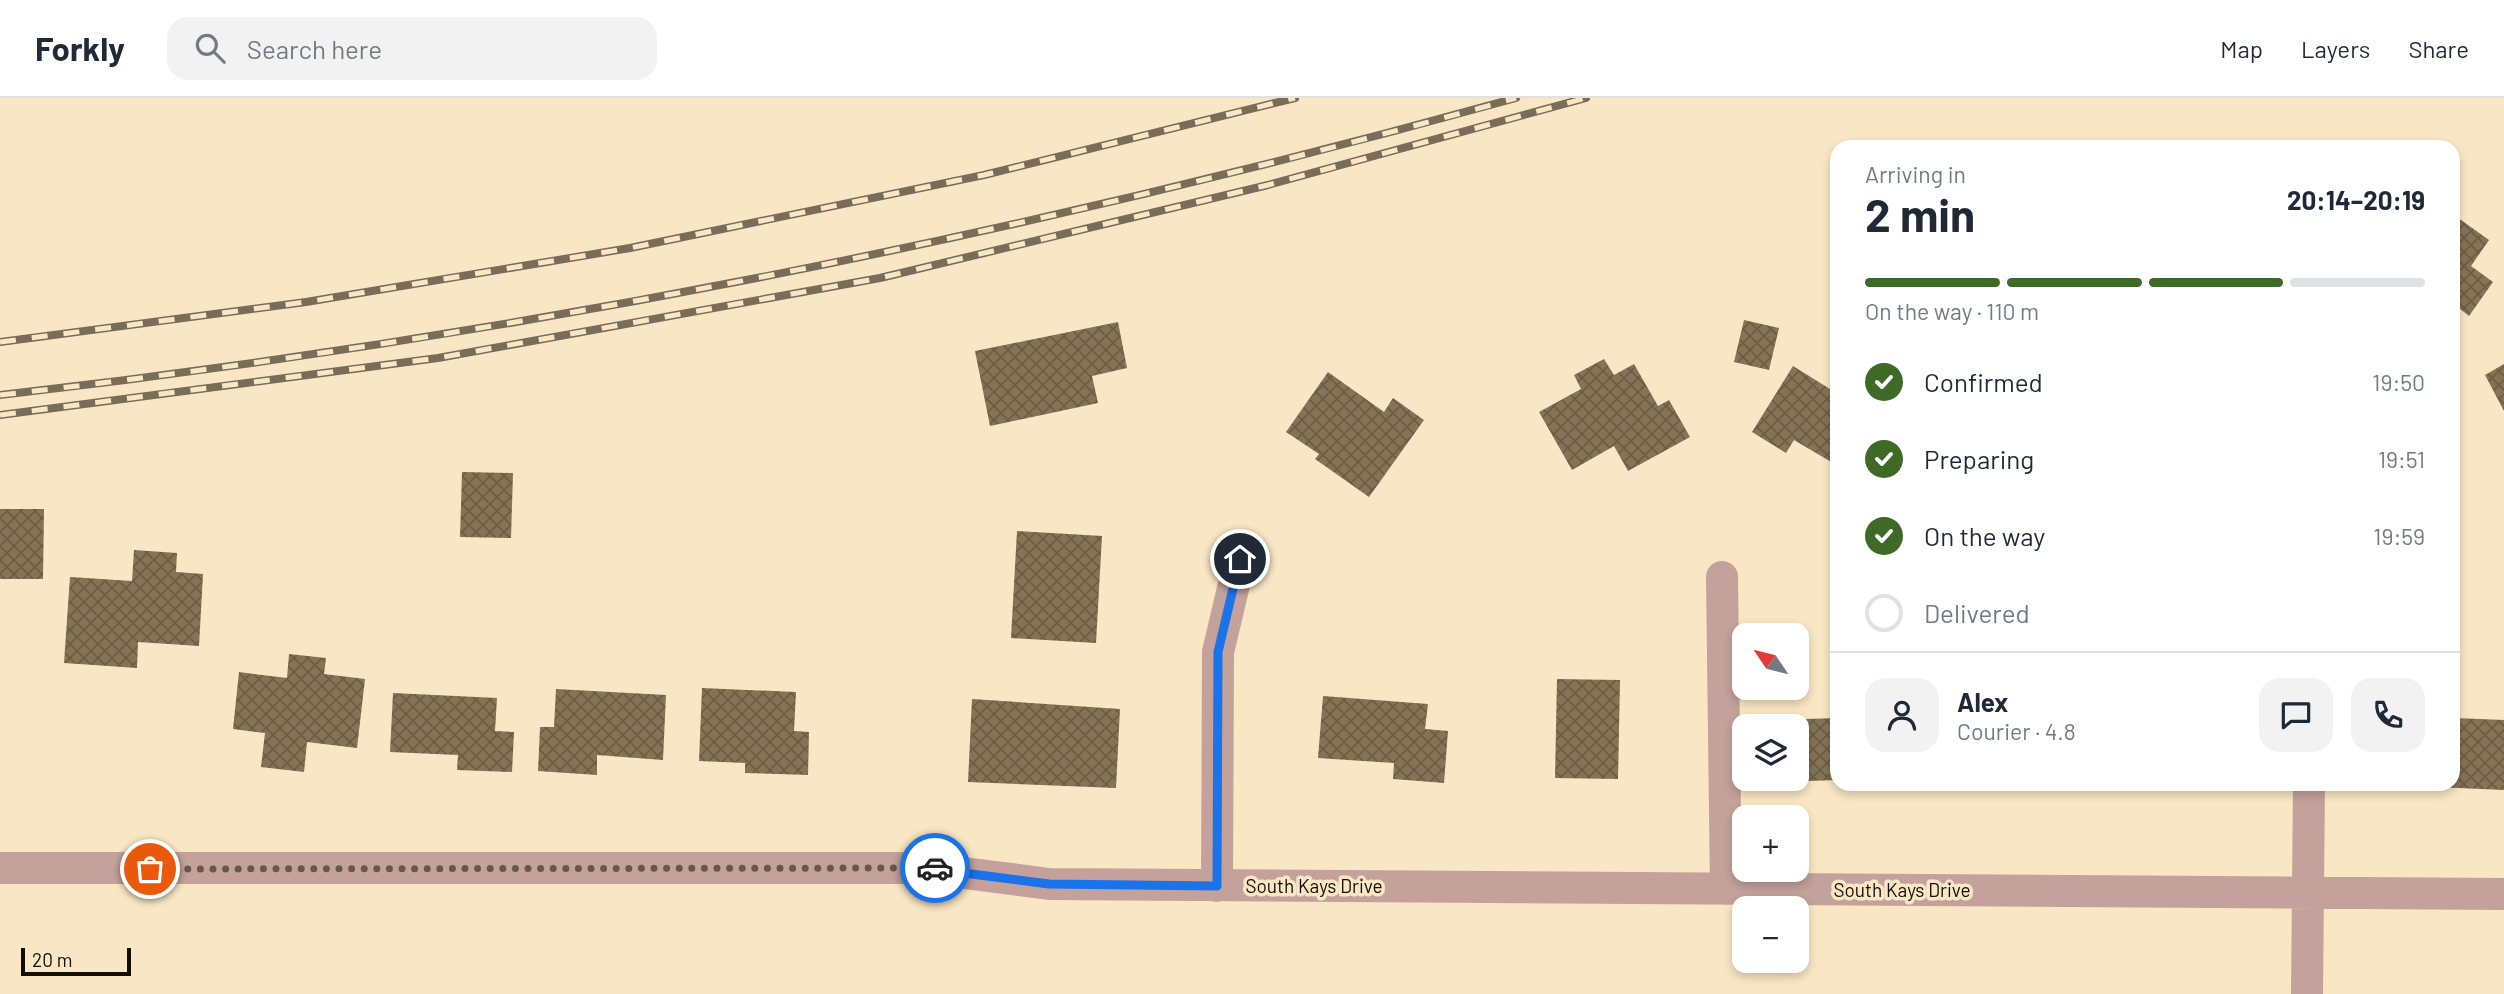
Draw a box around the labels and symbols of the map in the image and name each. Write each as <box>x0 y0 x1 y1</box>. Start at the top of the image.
pin <box>1210 529 1270 589</box>
north arrow <box>1732 623 1810 700</box>
courier <box>900 833 970 903</box>
pin <box>120 839 180 899</box>
street label: South Kays Drive <box>1245 874 1383 897</box>
street label: South Kays Drive <box>1833 878 1971 901</box>
scale bar <box>21 945 131 977</box>

